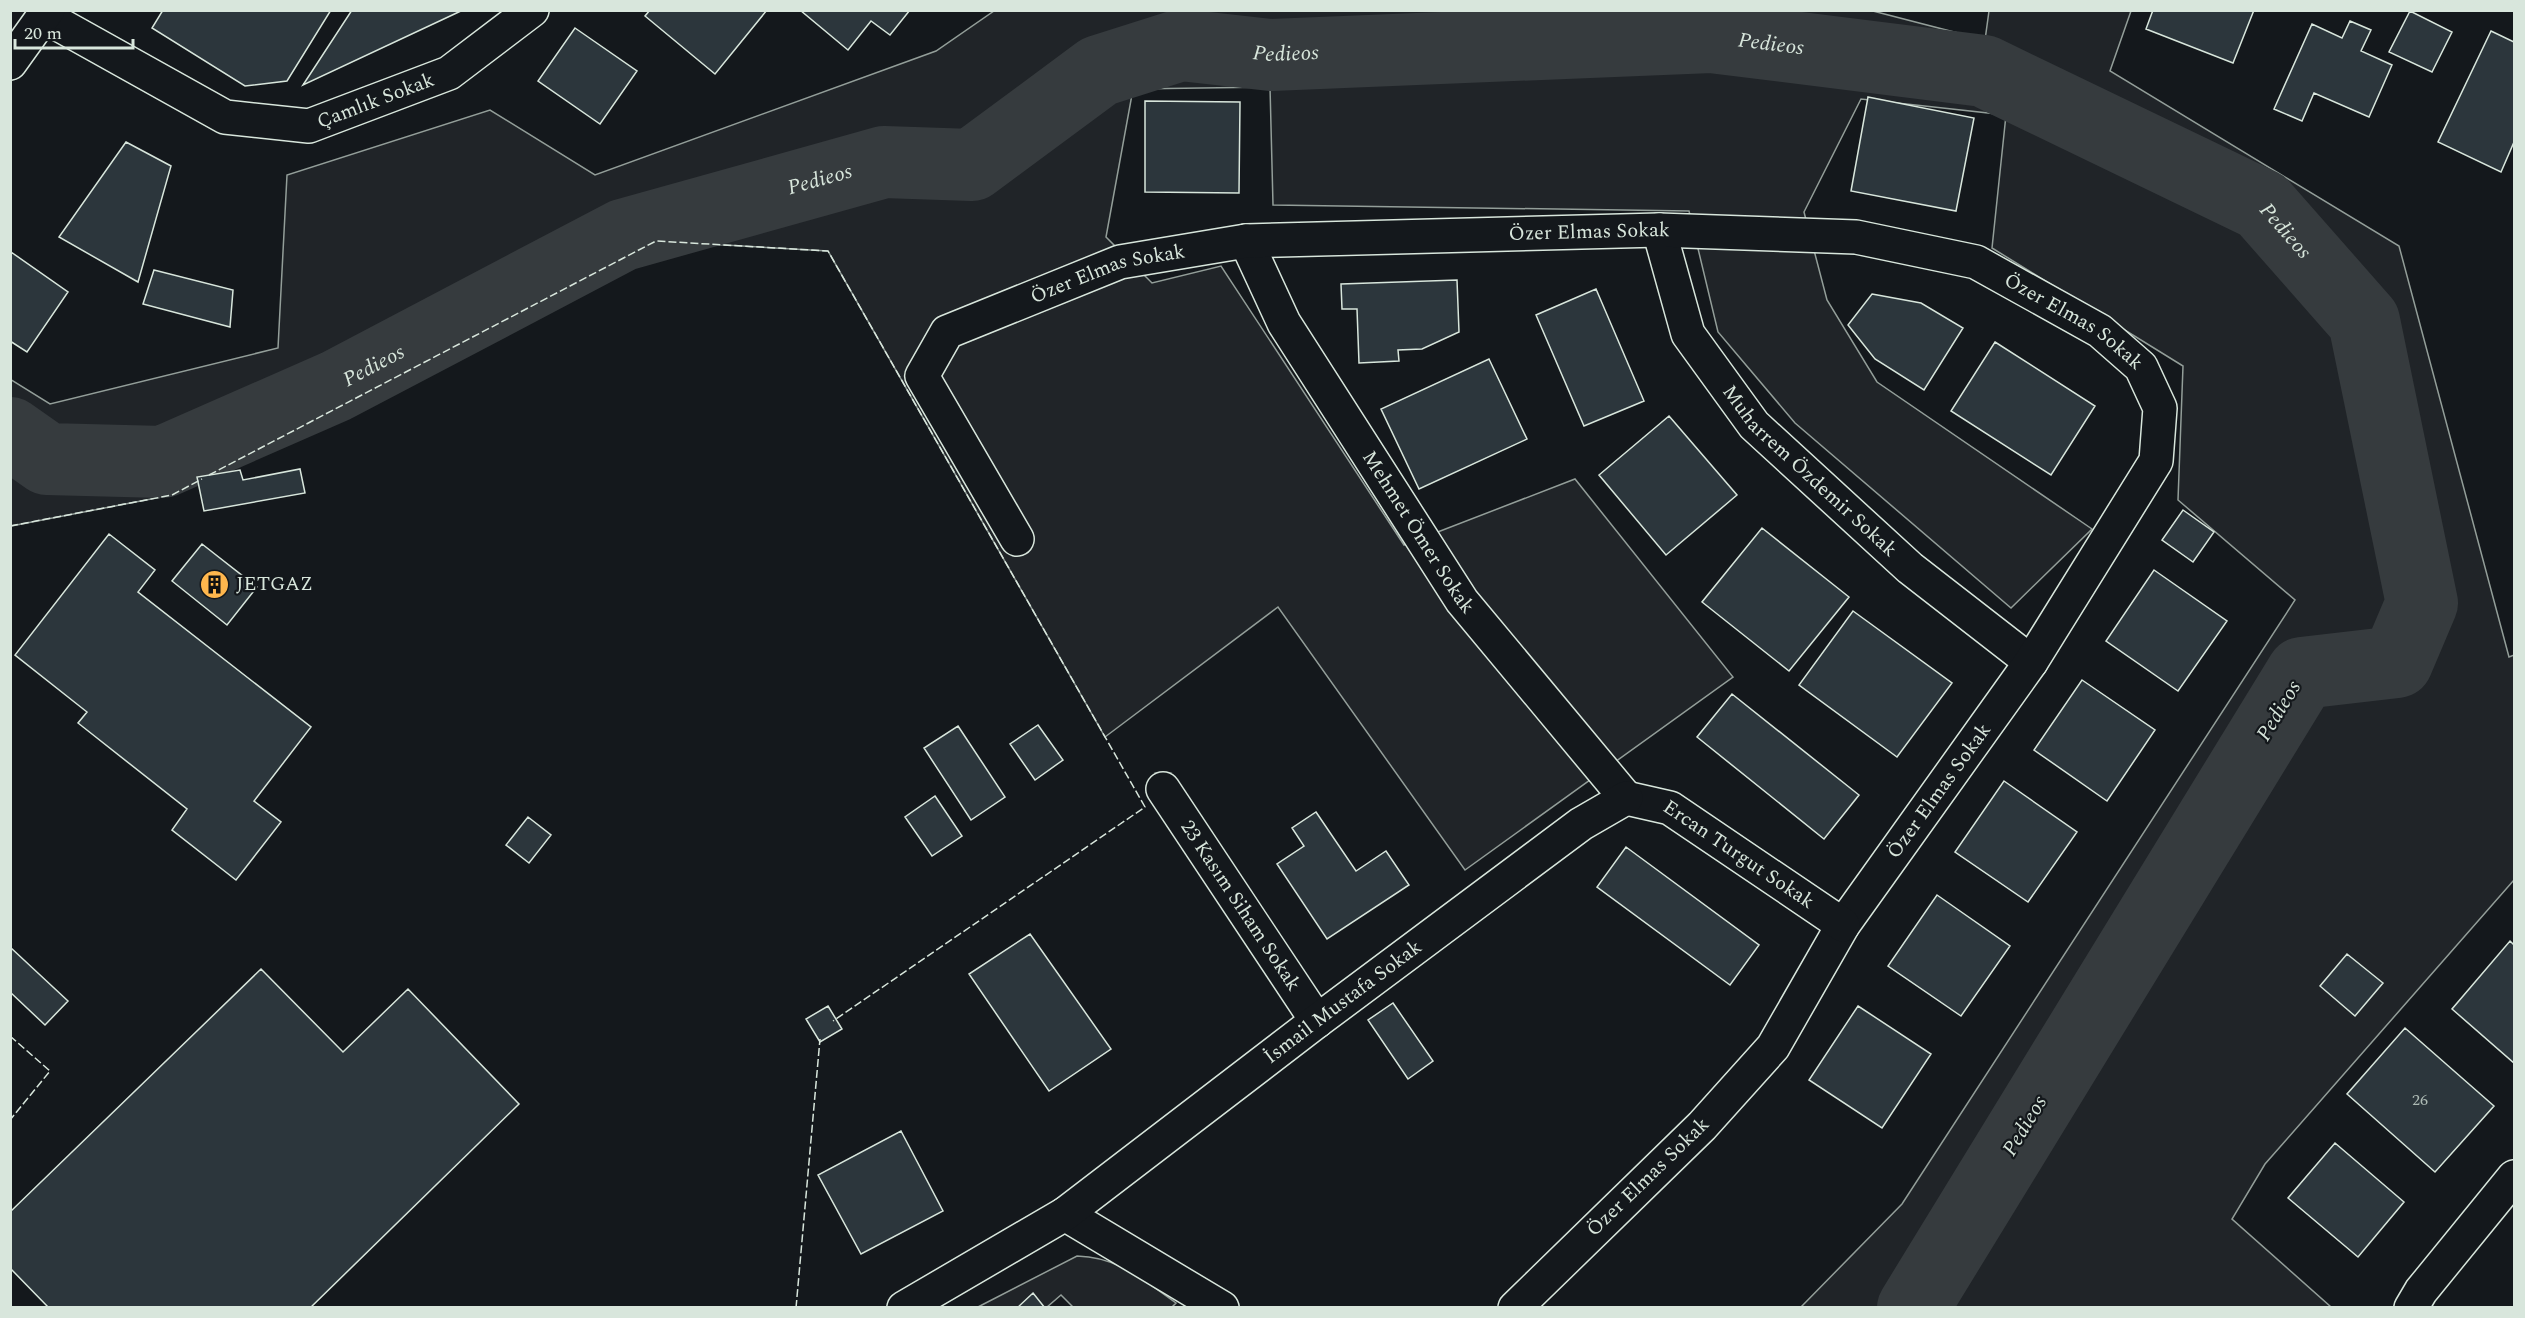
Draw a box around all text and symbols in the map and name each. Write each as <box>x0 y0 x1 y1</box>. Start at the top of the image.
scale bar <box>15 12 134 50</box>
text: 20 m <box>24 20 62 47</box>
water label: Pedieos <box>1736 25 1806 64</box>
water label: Pedieos <box>1251 37 1320 71</box>
street label: Çamlık Sokak <box>313 65 439 137</box>
water label: Pedieos <box>784 155 856 204</box>
water label: Pedieos <box>2251 196 2319 267</box>
street label: Özer Elmas Sokak <box>1508 215 1670 249</box>
street label: Özer Elmas Sokak <box>1026 236 1187 312</box>
street label: Özer Elmas Sokak <box>1998 265 2150 377</box>
water label: Pedieos <box>337 336 411 396</box>
street label: Muharrem Özdemir Sokak <box>1715 379 1904 564</box>
street label: Mehmet Ömer Sokak <box>1354 445 1482 621</box>
building icon: JETGAZ <box>199 568 231 600</box>
place label: JETGAZ <box>236 569 313 599</box>
water label: Pedieos <box>2248 674 2310 747</box>
street label: Özer Elmas Sokak <box>1879 717 1999 865</box>
street label: Ercan Turgut Sokak <box>1657 792 1820 917</box>
street label: 23 Kasım Siham Sokak <box>1173 814 1308 997</box>
street label: İsmail Mustafa Sokak <box>1257 933 1428 1072</box>
house number: 26 <box>2412 1088 2428 1112</box>
water label: Pedieos <box>1994 1089 2056 1162</box>
street label: Özer Elmas Sokak <box>1580 1110 1716 1244</box>

